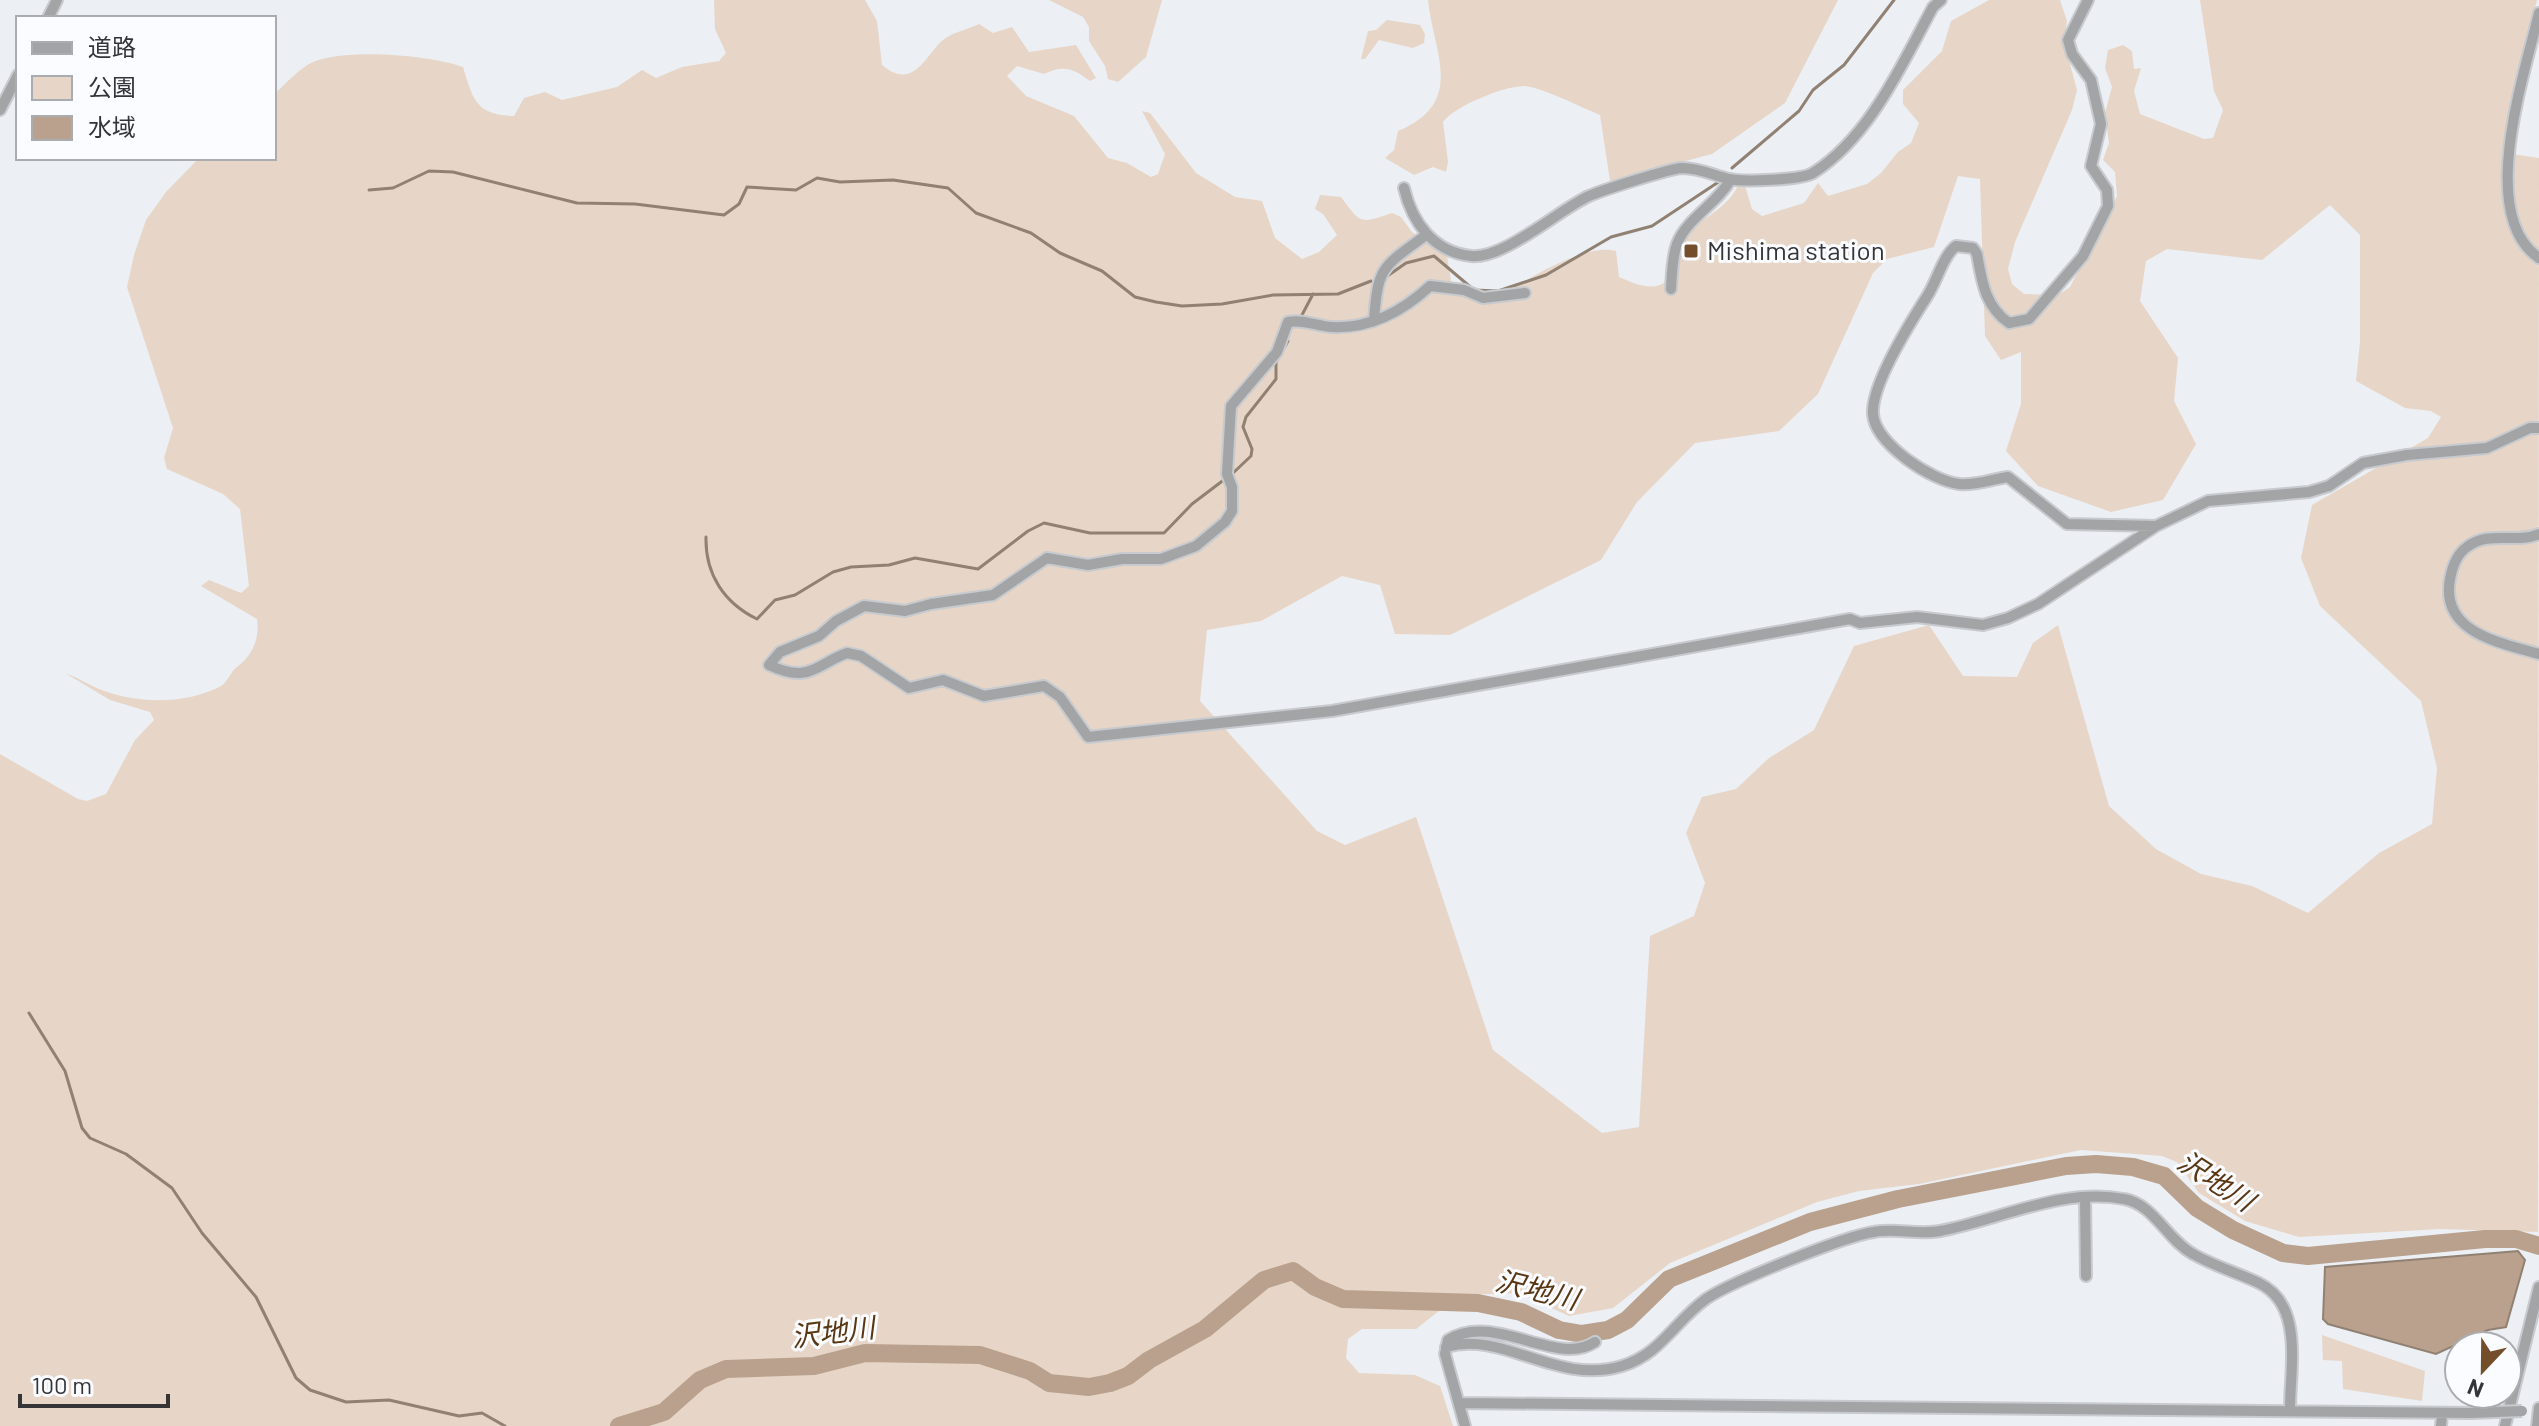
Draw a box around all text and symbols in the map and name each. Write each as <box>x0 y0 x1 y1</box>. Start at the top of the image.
legend <box>16 16 276 160</box>
text: 道路 <box>88 32 136 61</box>
text: 公園 <box>88 72 136 101</box>
text: 水域 <box>88 112 136 141</box>
place label: Mishima station <box>1707 234 1885 265</box>
marker: Mishima station <box>1682 242 1700 260</box>
water label: 沢地川 <box>2172 1143 2264 1219</box>
water label: 沢地川 <box>1492 1262 1585 1316</box>
water label: 沢地川 <box>789 1309 880 1353</box>
north arrow <box>2443 1330 2523 1410</box>
scale bar <box>20 1358 168 1408</box>
text: 100 m <box>32 1370 92 1399</box>
text: N <box>2463 1375 2487 1404</box>

